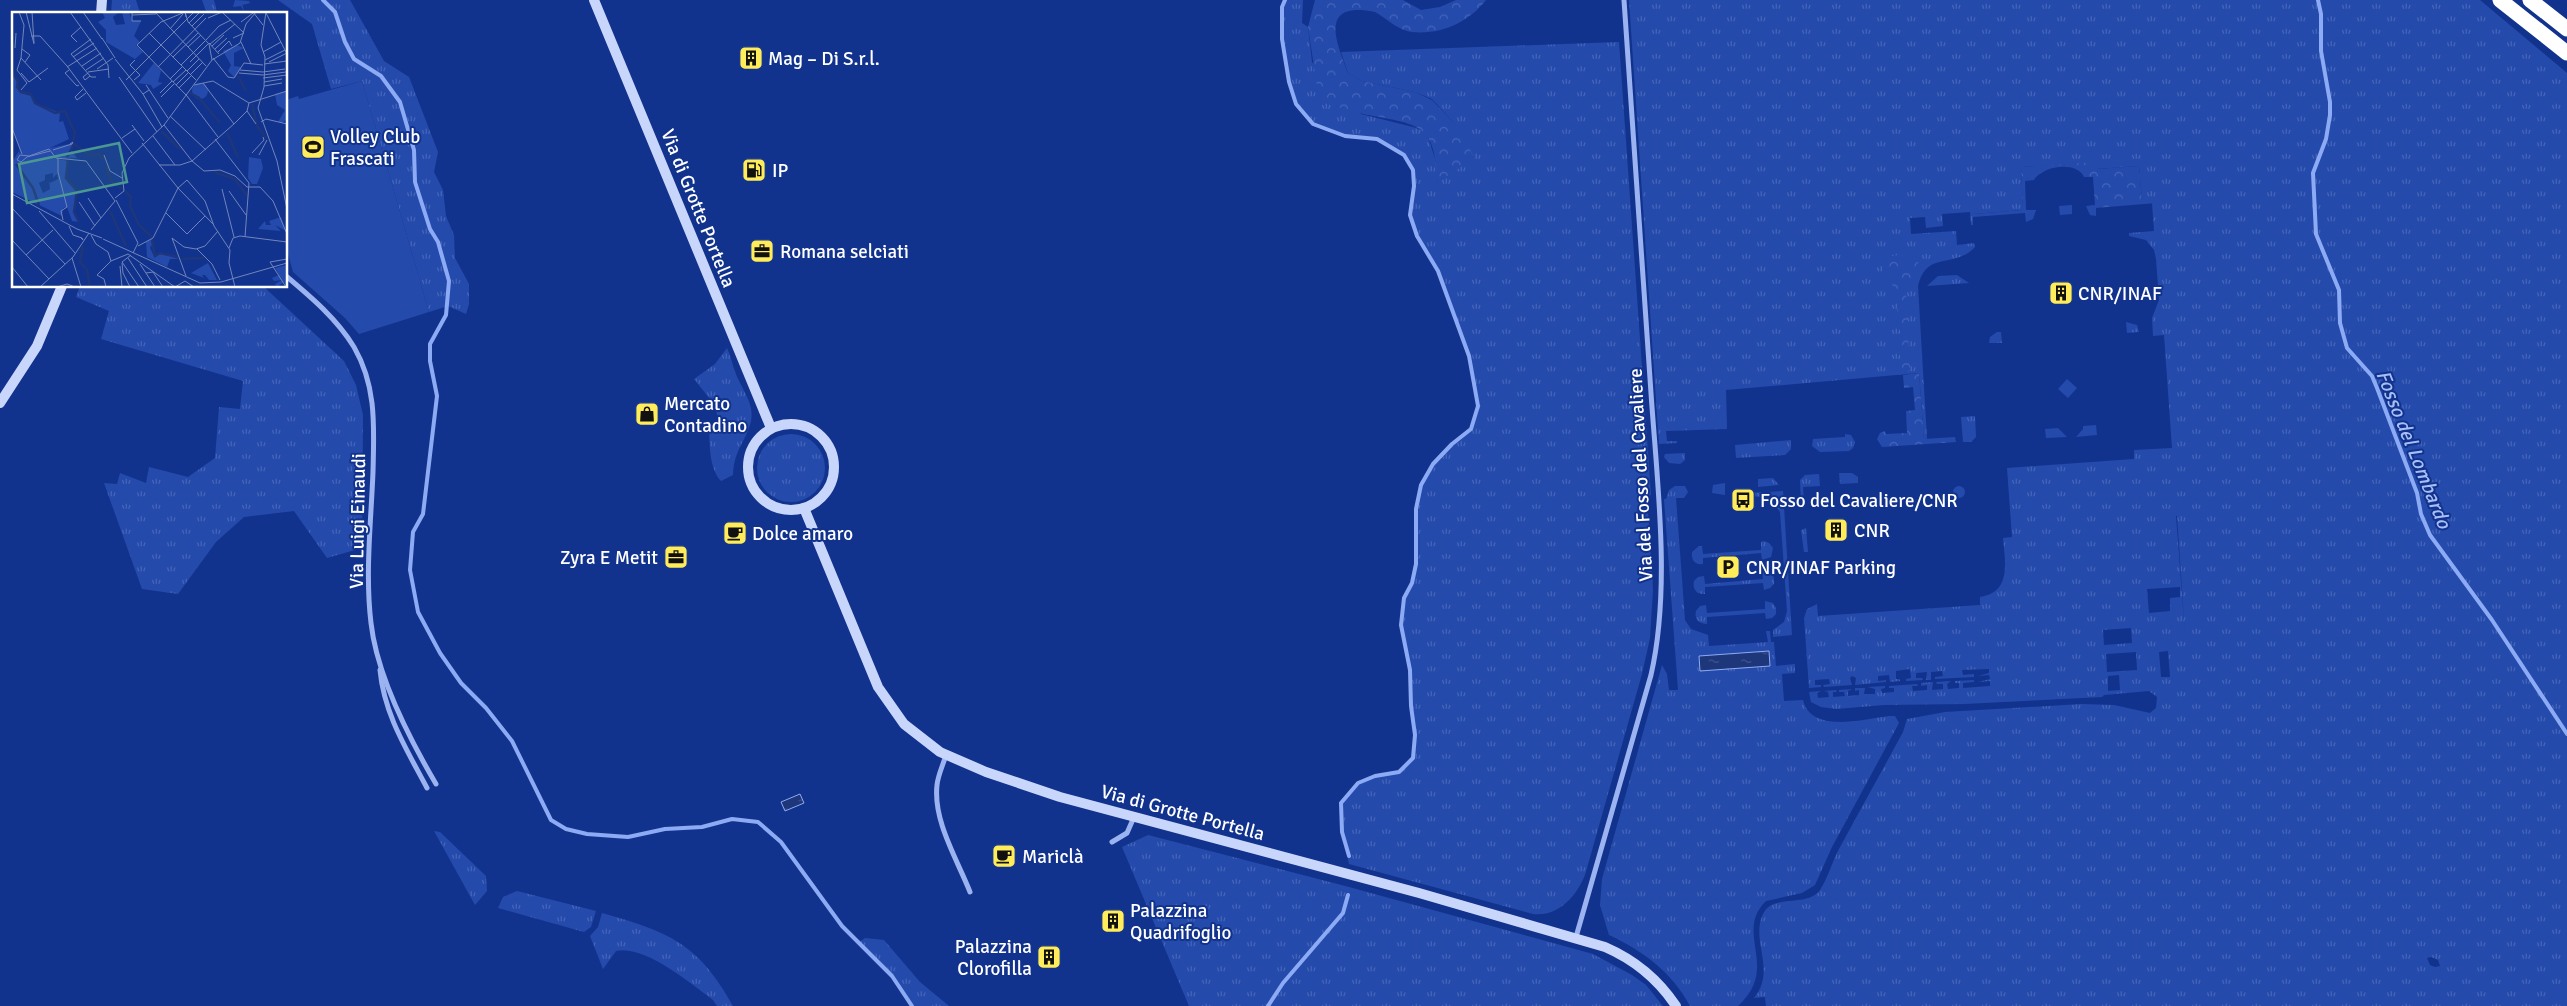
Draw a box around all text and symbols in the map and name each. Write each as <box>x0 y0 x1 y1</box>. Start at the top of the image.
inset map <box>12 12 288 288</box>
building icon: Mag – Di S.r.l. <box>738 45 764 71</box>
place label: Mag – Di S.r.l. <box>768 47 880 71</box>
place label: Volley Club Frascati <box>330 125 420 171</box>
street label: Via di Grotte Portella <box>655 126 741 291</box>
sports icon: Volley Club Frascati <box>300 134 326 160</box>
fuel station icon: IP <box>741 157 767 183</box>
place label: IP <box>772 159 789 183</box>
office icon: Romana selciati <box>749 238 775 264</box>
place label: Romana selciati <box>780 240 909 264</box>
building icon: CNR/INAF <box>2048 280 2074 306</box>
place label: CNR/INAF <box>2078 282 2162 306</box>
water label: Fosso del Lombardo <box>2370 366 2457 533</box>
street label: Via del Fosso del Cavaliere <box>1623 368 1659 582</box>
place label: Mercato Contadino <box>664 392 747 438</box>
shop icon: Mercato Contadino <box>634 401 660 427</box>
street label: Via Luigi Einaudi <box>345 453 371 589</box>
bus stop icon: Fosso del Cavaliere/CNR <box>1730 487 1756 513</box>
place label: Fosso del Cavaliere/CNR <box>1760 489 1958 513</box>
building icon: CNR <box>1823 517 1849 543</box>
place label: CNR <box>1854 519 1890 543</box>
cafe icon: Dolce amaro <box>722 520 748 546</box>
place label: Dolce amaro <box>752 522 853 546</box>
office icon: Zyra E Metit <box>663 544 689 570</box>
place label: Zyra E Metit <box>560 546 658 570</box>
parking icon: CNR/INAF Parking <box>1715 554 1741 580</box>
place label: CNR/INAF Parking <box>1746 556 1896 580</box>
street label: Via di Grotte Portella <box>1098 780 1267 846</box>
cafe icon: Mariclà <box>991 843 1017 869</box>
place label: Mariclà <box>1022 845 1084 869</box>
place label: Palazzina Quadrifoglio <box>1130 899 1232 945</box>
building icon: Palazzina Quadrifoglio <box>1100 908 1126 934</box>
place label: Palazzina Clorofilla <box>955 935 1032 981</box>
building icon: Palazzina Clorofilla <box>1036 944 1062 970</box>

